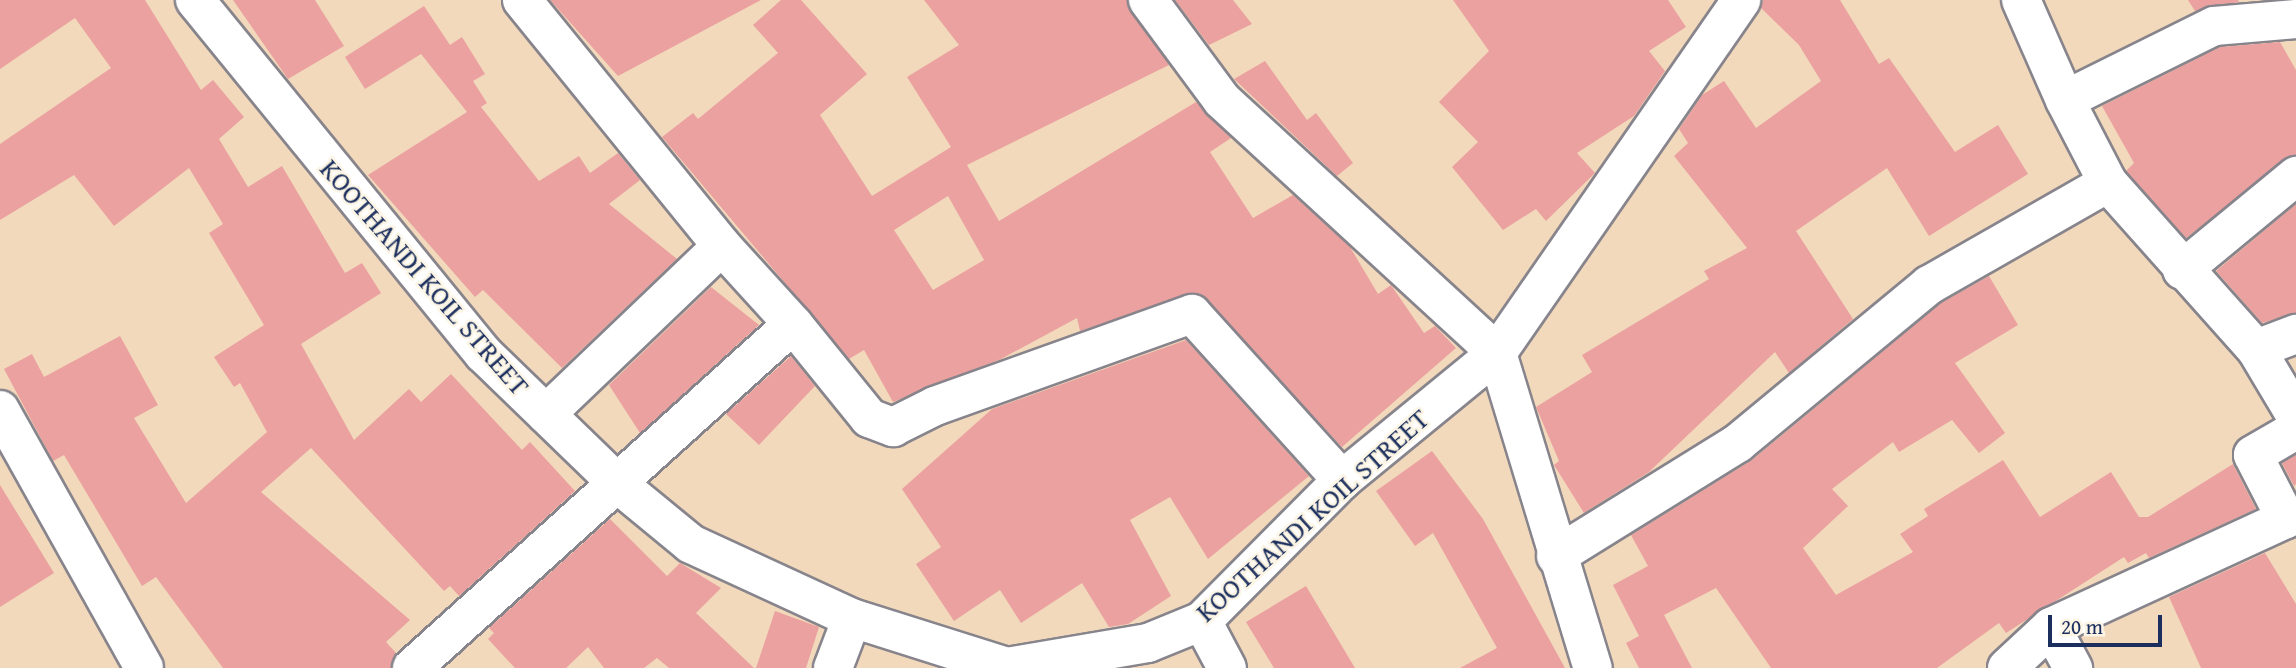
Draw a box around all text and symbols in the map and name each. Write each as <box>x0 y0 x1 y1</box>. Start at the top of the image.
street label: KOOTHANDI KOIL STREET <box>313 152 537 402</box>
street label: KOOTHANDI KOIL STREET <box>1189 402 1435 628</box>
scale bar <box>2051 602 2165 646</box>
text: 20 m <box>2061 611 2103 642</box>

